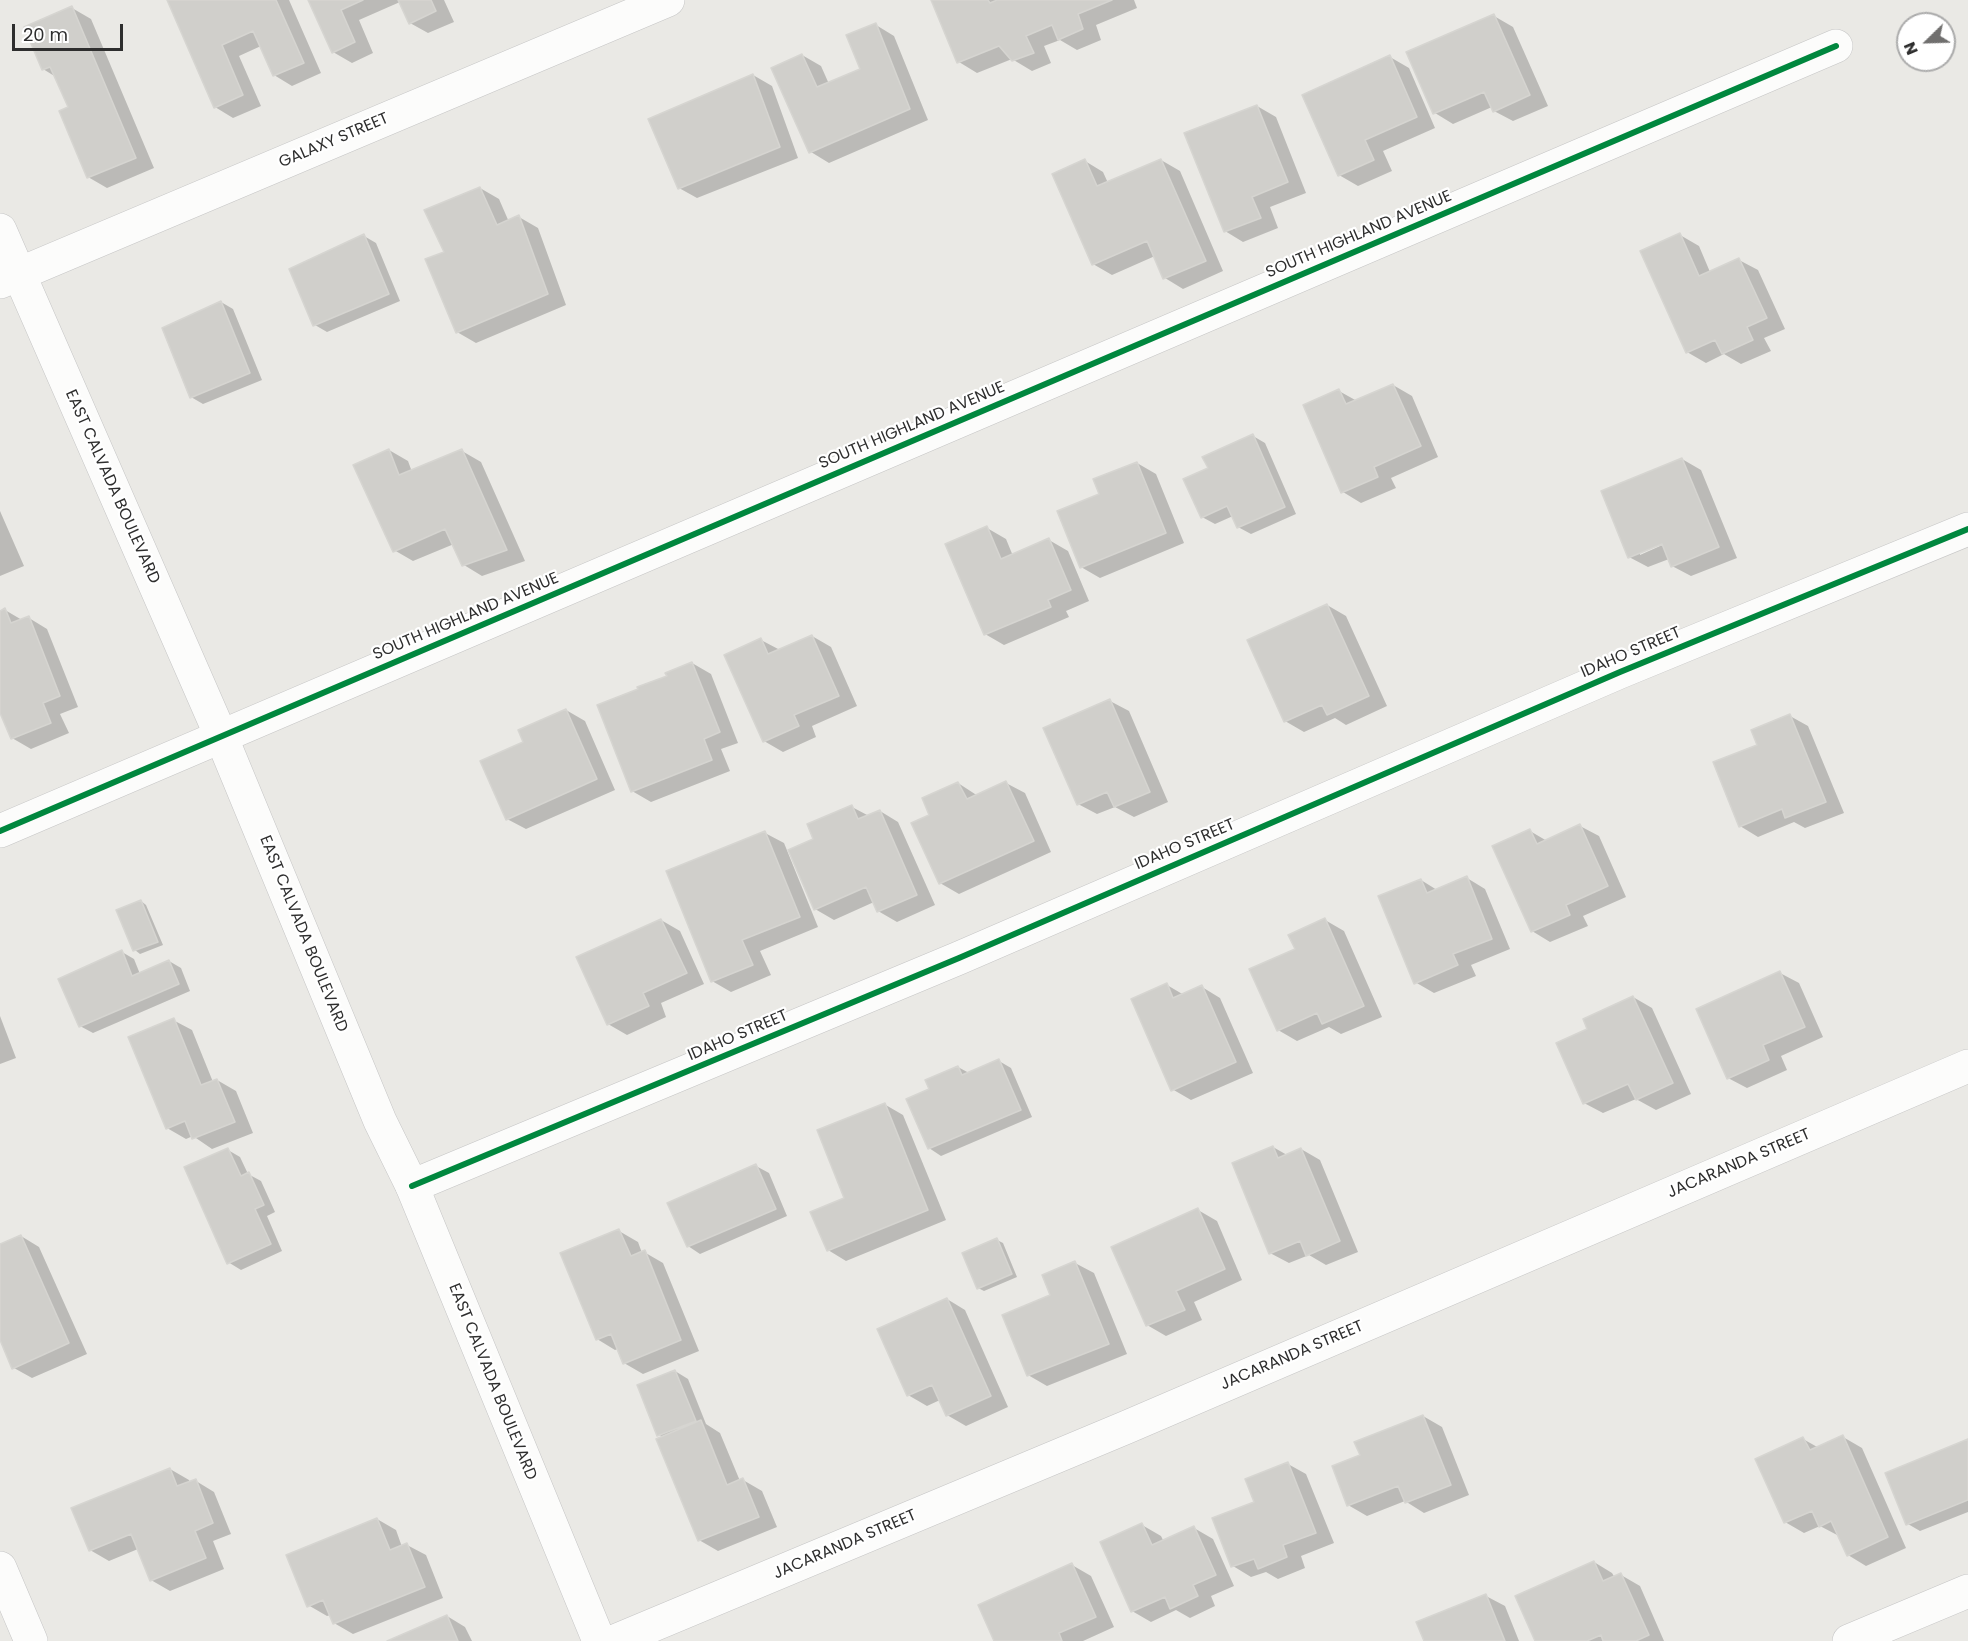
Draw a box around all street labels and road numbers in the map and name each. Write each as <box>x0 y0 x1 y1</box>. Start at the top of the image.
street label: GALAXY STREET <box>276 109 392 173</box>
street label: SOUTH HIGHLAND AVENUE <box>1263 187 1455 283</box>
street label: SOUTH HIGHLAND AVENUE <box>816 378 1008 474</box>
street label: EAST CALVADA BOULEVARD <box>60 387 164 587</box>
street label: SOUTH HIGHLAND AVENUE <box>370 569 562 665</box>
street label: IDAHO STREET <box>1578 623 1684 683</box>
street label: IDAHO STREET <box>1132 815 1238 875</box>
street label: EAST CALVADA BOULEVARD <box>255 833 351 1035</box>
street label: IDAHO STREET <box>685 1006 791 1066</box>
street label: JACARANDA STREET <box>1665 1125 1813 1203</box>
street label: EAST CALVADA BOULEVARD <box>444 1281 540 1483</box>
street label: JACARANDA STREET <box>1218 1317 1366 1395</box>
street label: JACARANDA STREET <box>771 1506 919 1584</box>

